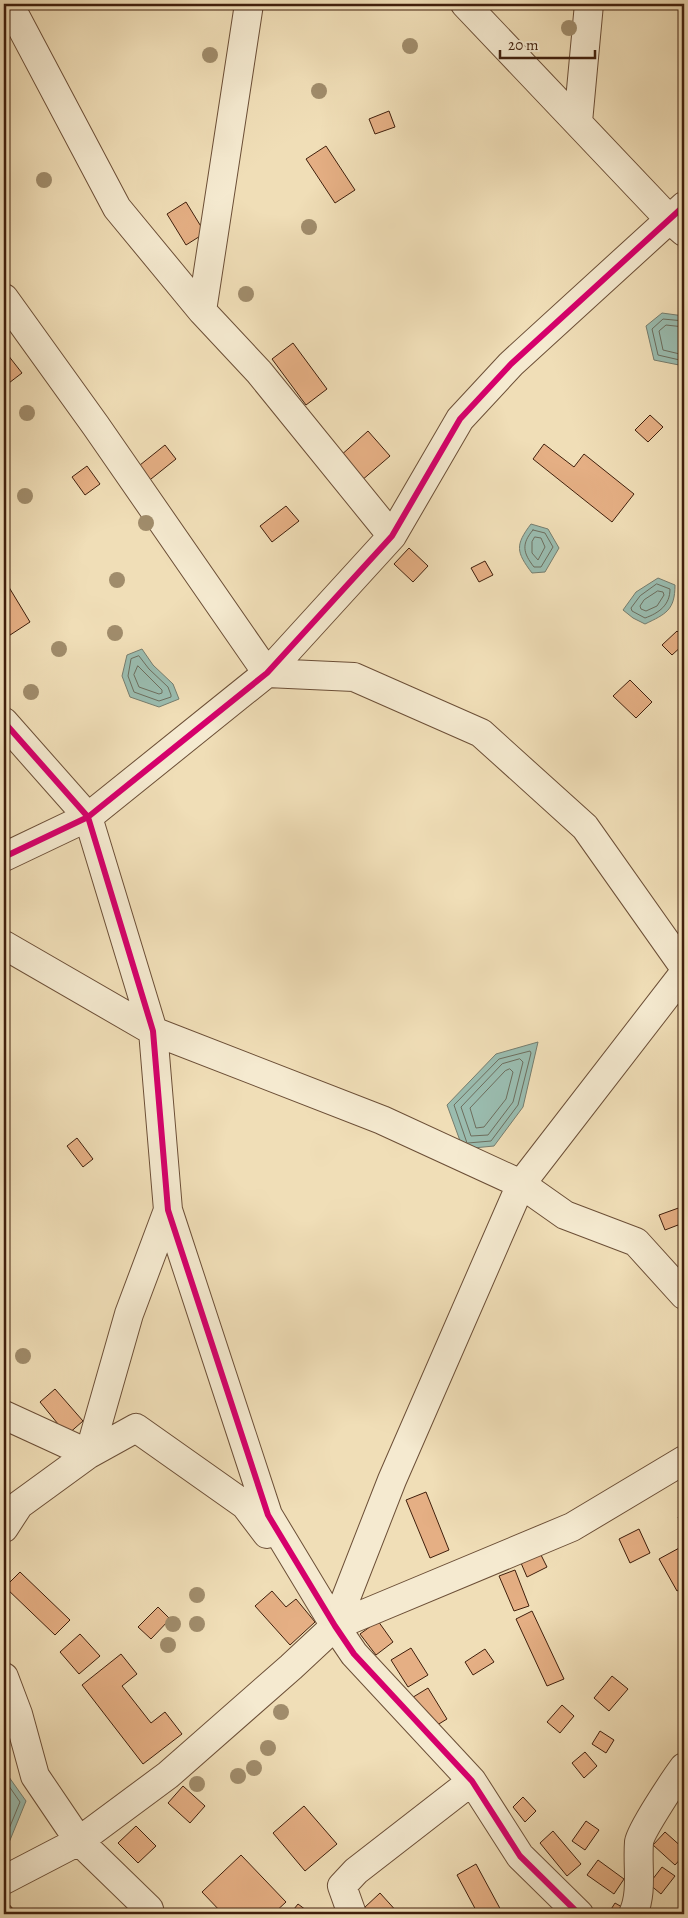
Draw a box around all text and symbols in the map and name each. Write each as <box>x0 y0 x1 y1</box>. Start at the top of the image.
scale bar <box>500 28 596 60</box>
text: 20 m <box>508 35 539 55</box>

